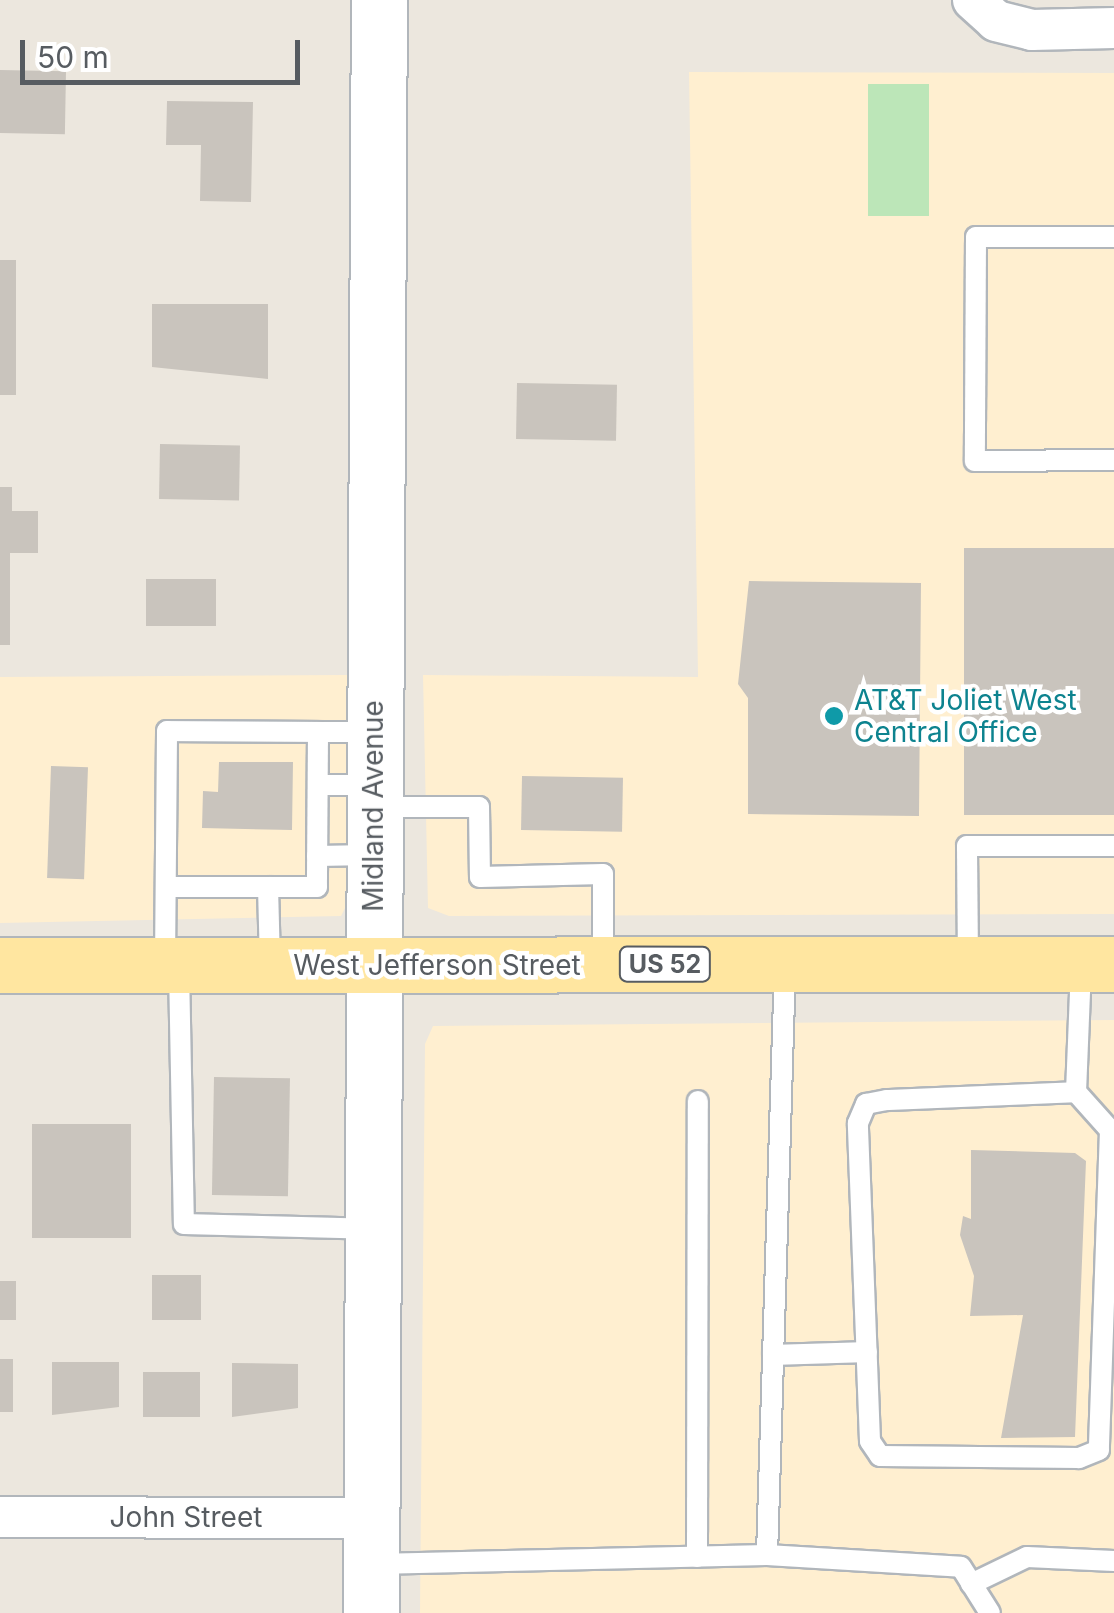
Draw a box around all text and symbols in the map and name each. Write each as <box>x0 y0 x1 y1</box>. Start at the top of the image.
scale bar <box>25 20 305 82</box>
text: 50 m <box>37 39 109 75</box>
place label: AT&T Joliet West Central Office <box>854 683 1077 749</box>
street label: Midland Avenue <box>356 700 390 912</box>
marker: AT&T Joliet West Central Office <box>823 705 845 727</box>
road number: US 52 <box>618 944 712 984</box>
street label: West Jefferson Street <box>293 948 581 982</box>
street label: John Street <box>110 1500 262 1534</box>

